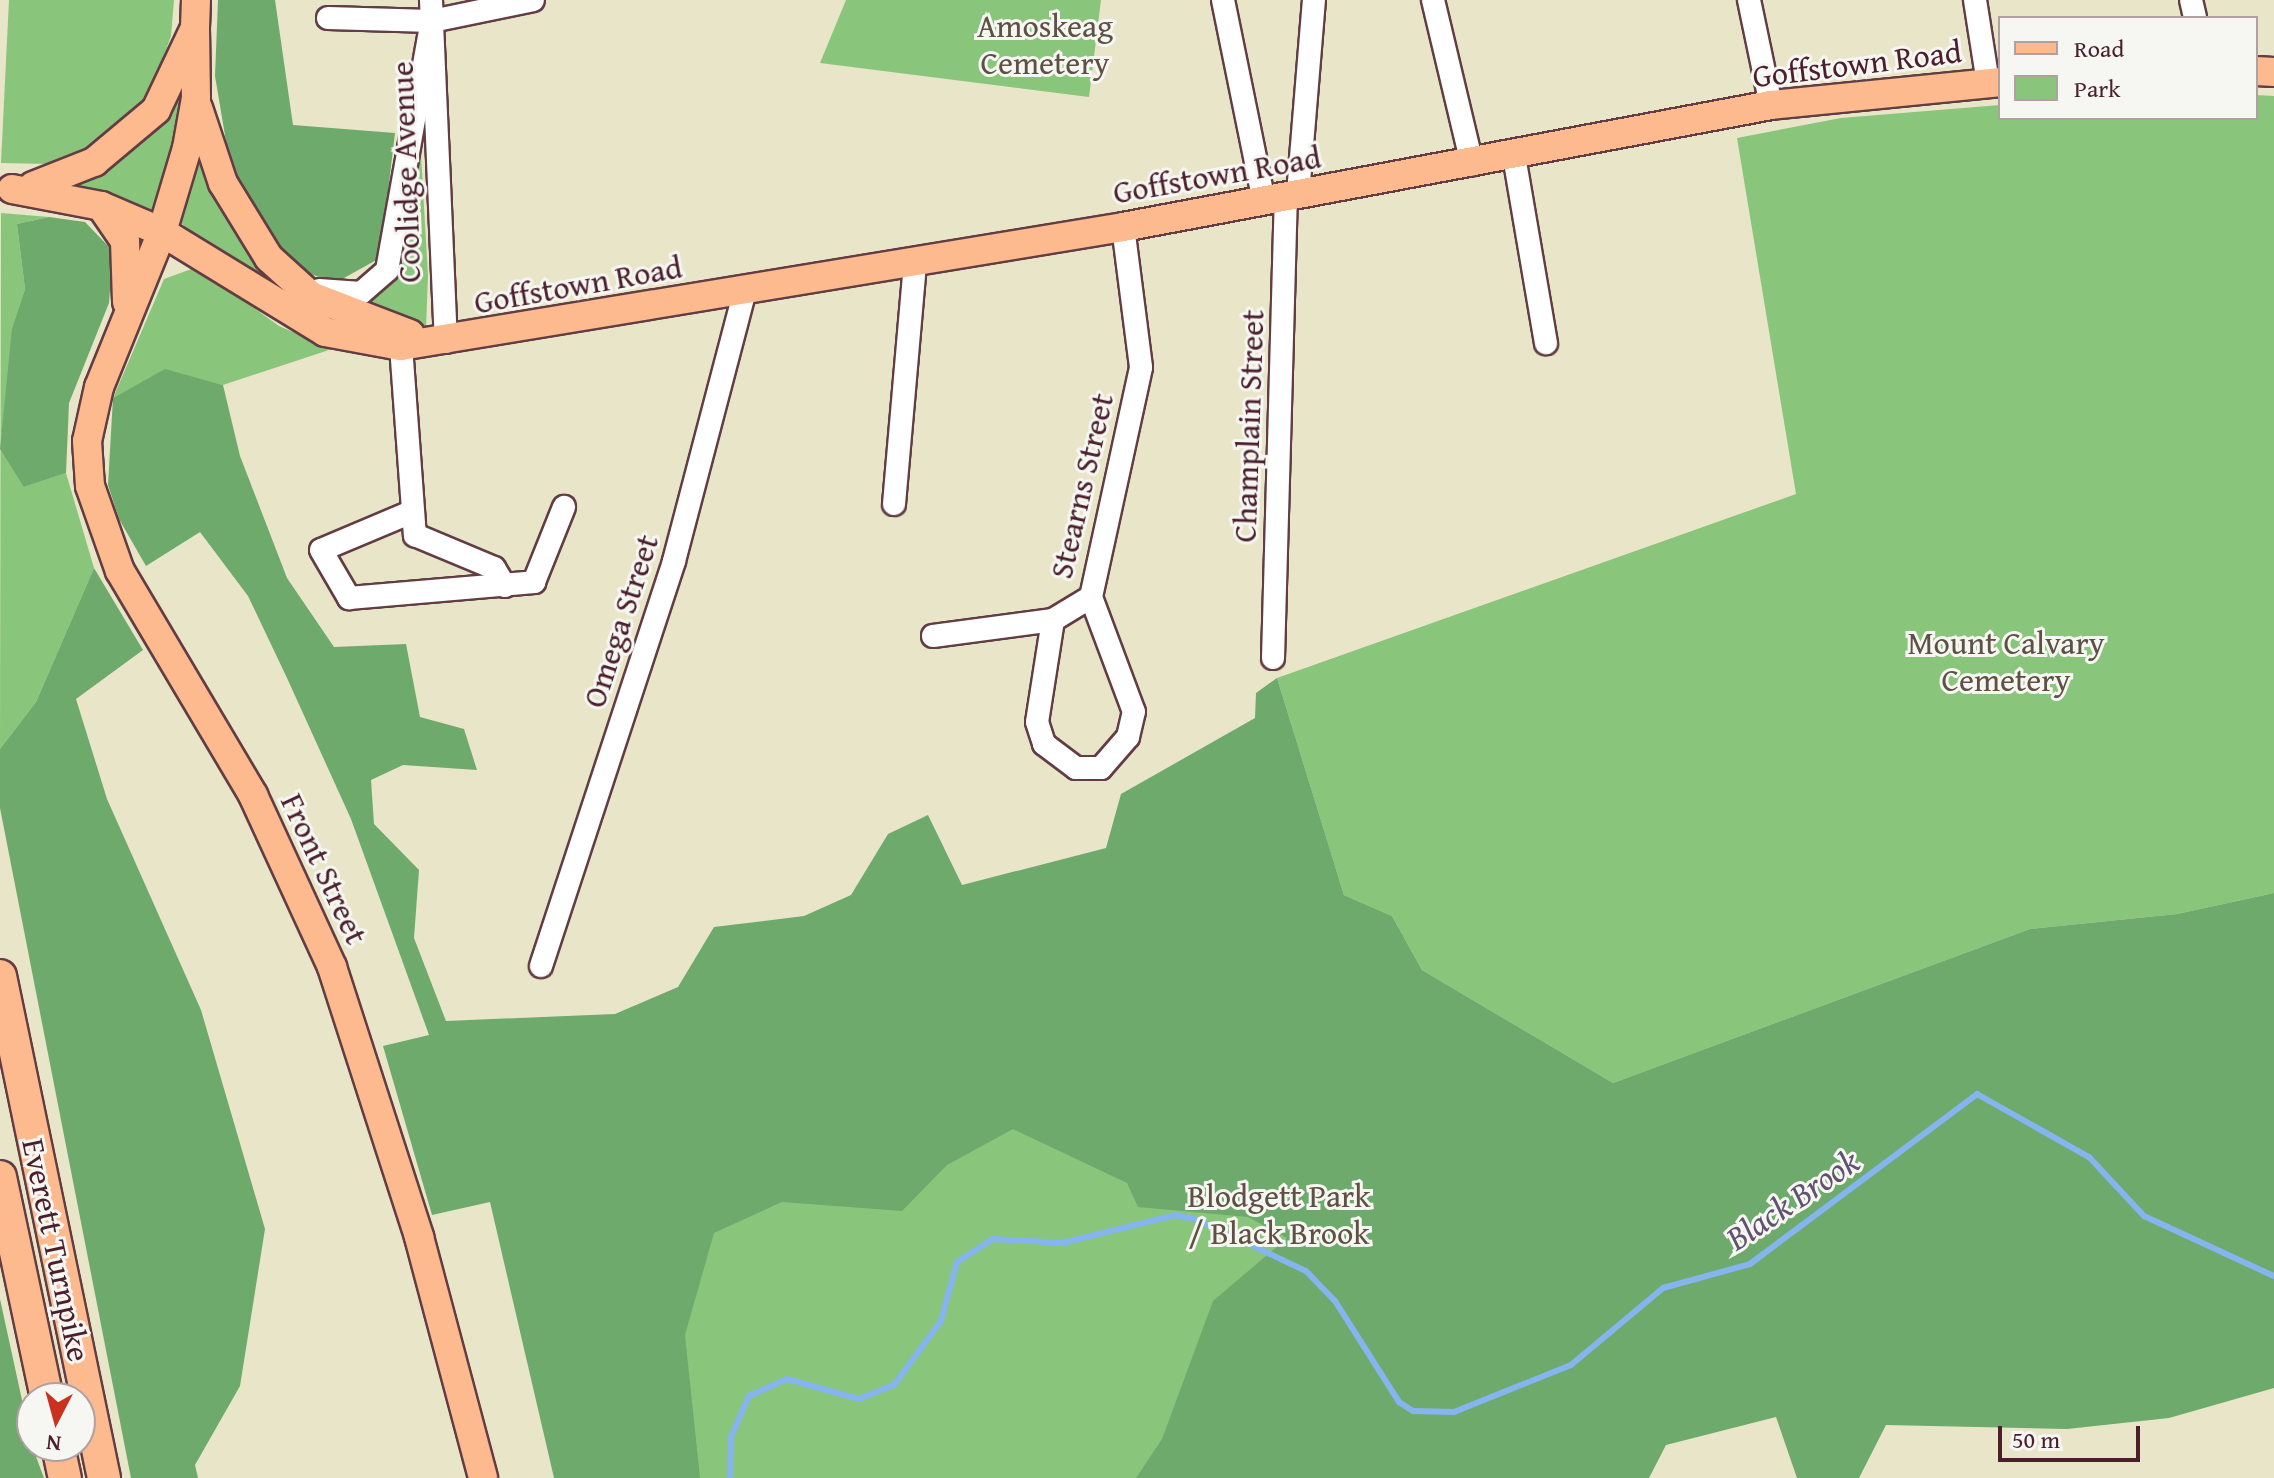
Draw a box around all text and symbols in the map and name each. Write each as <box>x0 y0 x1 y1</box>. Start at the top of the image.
park label: Amoskeag Cemetery <box>977 8 1113 83</box>
legend <box>1998 16 2258 120</box>
text: Road <box>2074 31 2124 66</box>
street label: Goffstown Road <box>1750 32 1964 96</box>
street label: Coolidge Avenue <box>383 61 429 283</box>
text: Park <box>2074 71 2120 106</box>
street label: Goffstown Road <box>1110 138 1324 212</box>
street label: Goffstown Road <box>471 248 685 322</box>
street label: Champlain Street <box>1226 309 1272 543</box>
street label: Stearns Street <box>1042 390 1122 582</box>
street label: Omega Street <box>575 530 667 712</box>
park label: Mount Calvary Cemetery <box>1907 625 2105 700</box>
street label: Front Street <box>272 788 376 950</box>
street label: Everett Turnpike <box>14 1135 98 1365</box>
water label: Black Brook <box>1718 1140 1866 1258</box>
park label: Blodgett Park / Black Brook <box>1188 1178 1370 1253</box>
north arrow <box>16 1382 96 1462</box>
scale bar <box>2002 1410 2144 1460</box>
text: 50 m <box>2012 1422 2060 1457</box>
text: N <box>45 1427 63 1461</box>

